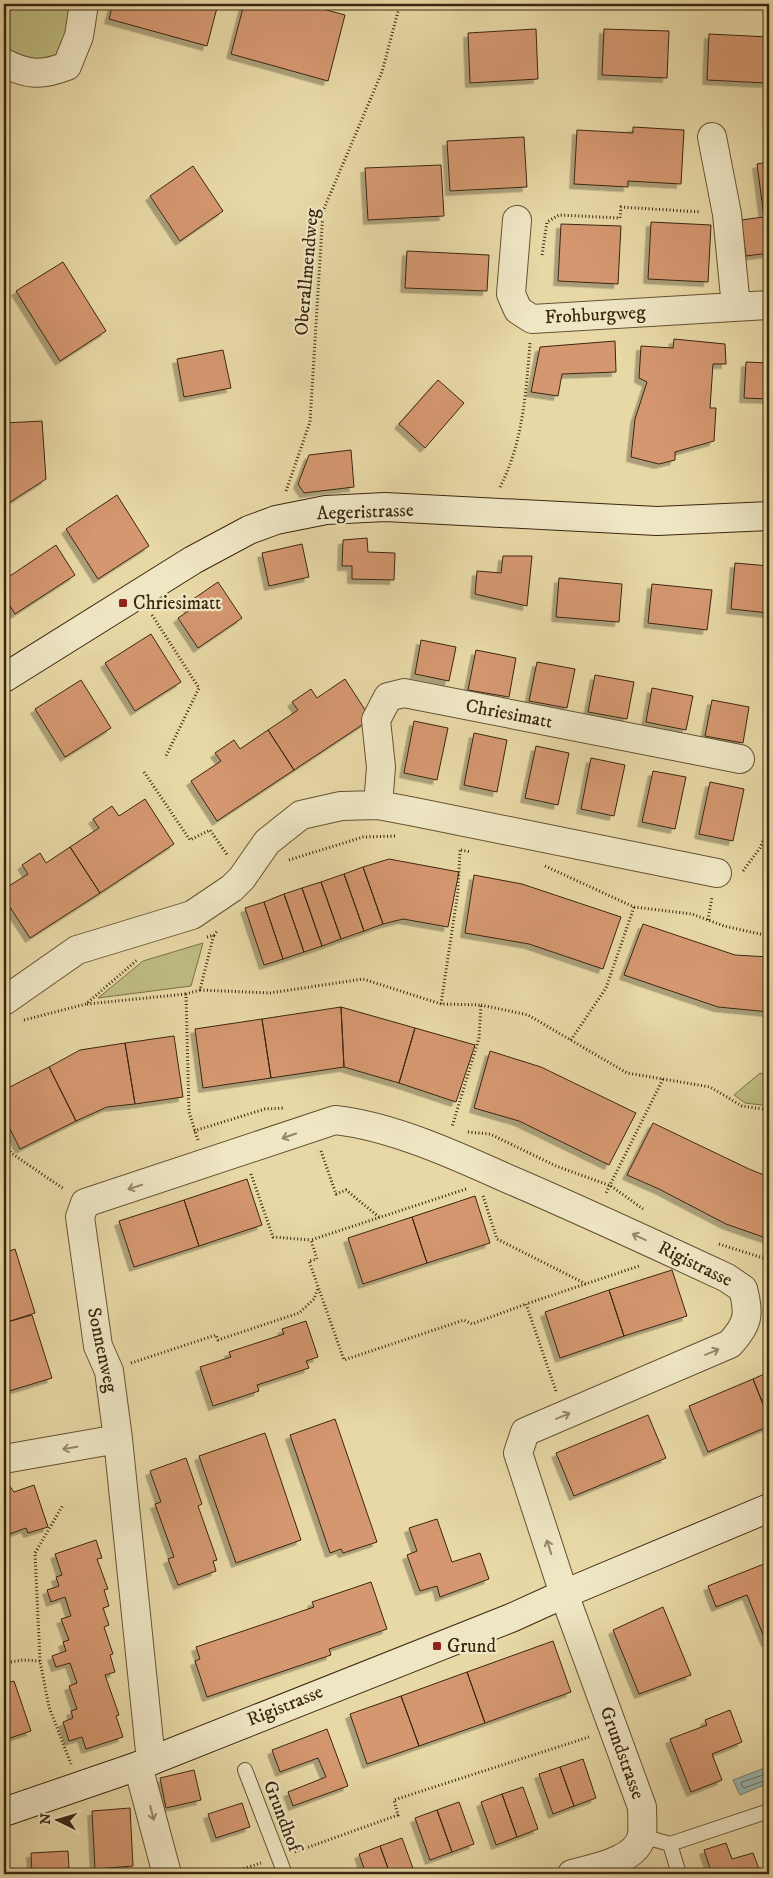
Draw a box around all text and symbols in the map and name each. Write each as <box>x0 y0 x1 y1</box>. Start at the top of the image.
street label: Oberallmendweg <box>290 207 324 336</box>
street label: Frohburgweg <box>544 301 647 329</box>
street label: Aegeristrasse <box>316 499 414 525</box>
place label: Chriesimatt <box>133 592 221 615</box>
marker: Chriesimatt <box>117 597 129 609</box>
street label: Chriesimatt <box>464 694 554 734</box>
one-way arrow <box>282 1132 297 1141</box>
one-way arrow <box>127 1183 143 1192</box>
one-way arrow <box>632 1232 647 1241</box>
street label: Rigistrasse <box>654 1236 736 1292</box>
street label: Sonnenweg <box>82 1306 122 1395</box>
one-way arrow <box>704 1346 719 1356</box>
one-way arrow <box>555 1410 570 1419</box>
one-way arrow <box>63 1443 79 1453</box>
one-way arrow <box>543 1540 553 1556</box>
place label: Grund <box>447 1635 496 1658</box>
marker: Grund <box>431 1640 443 1652</box>
street label: Rigistrasse <box>244 1680 326 1732</box>
street label: Grundstrasse <box>595 1703 649 1803</box>
street label: Grundhof <box>258 1777 307 1857</box>
north arrow <box>32 1796 82 1846</box>
one-way arrow <box>147 1804 157 1820</box>
text: N <box>37 1812 56 1825</box>

